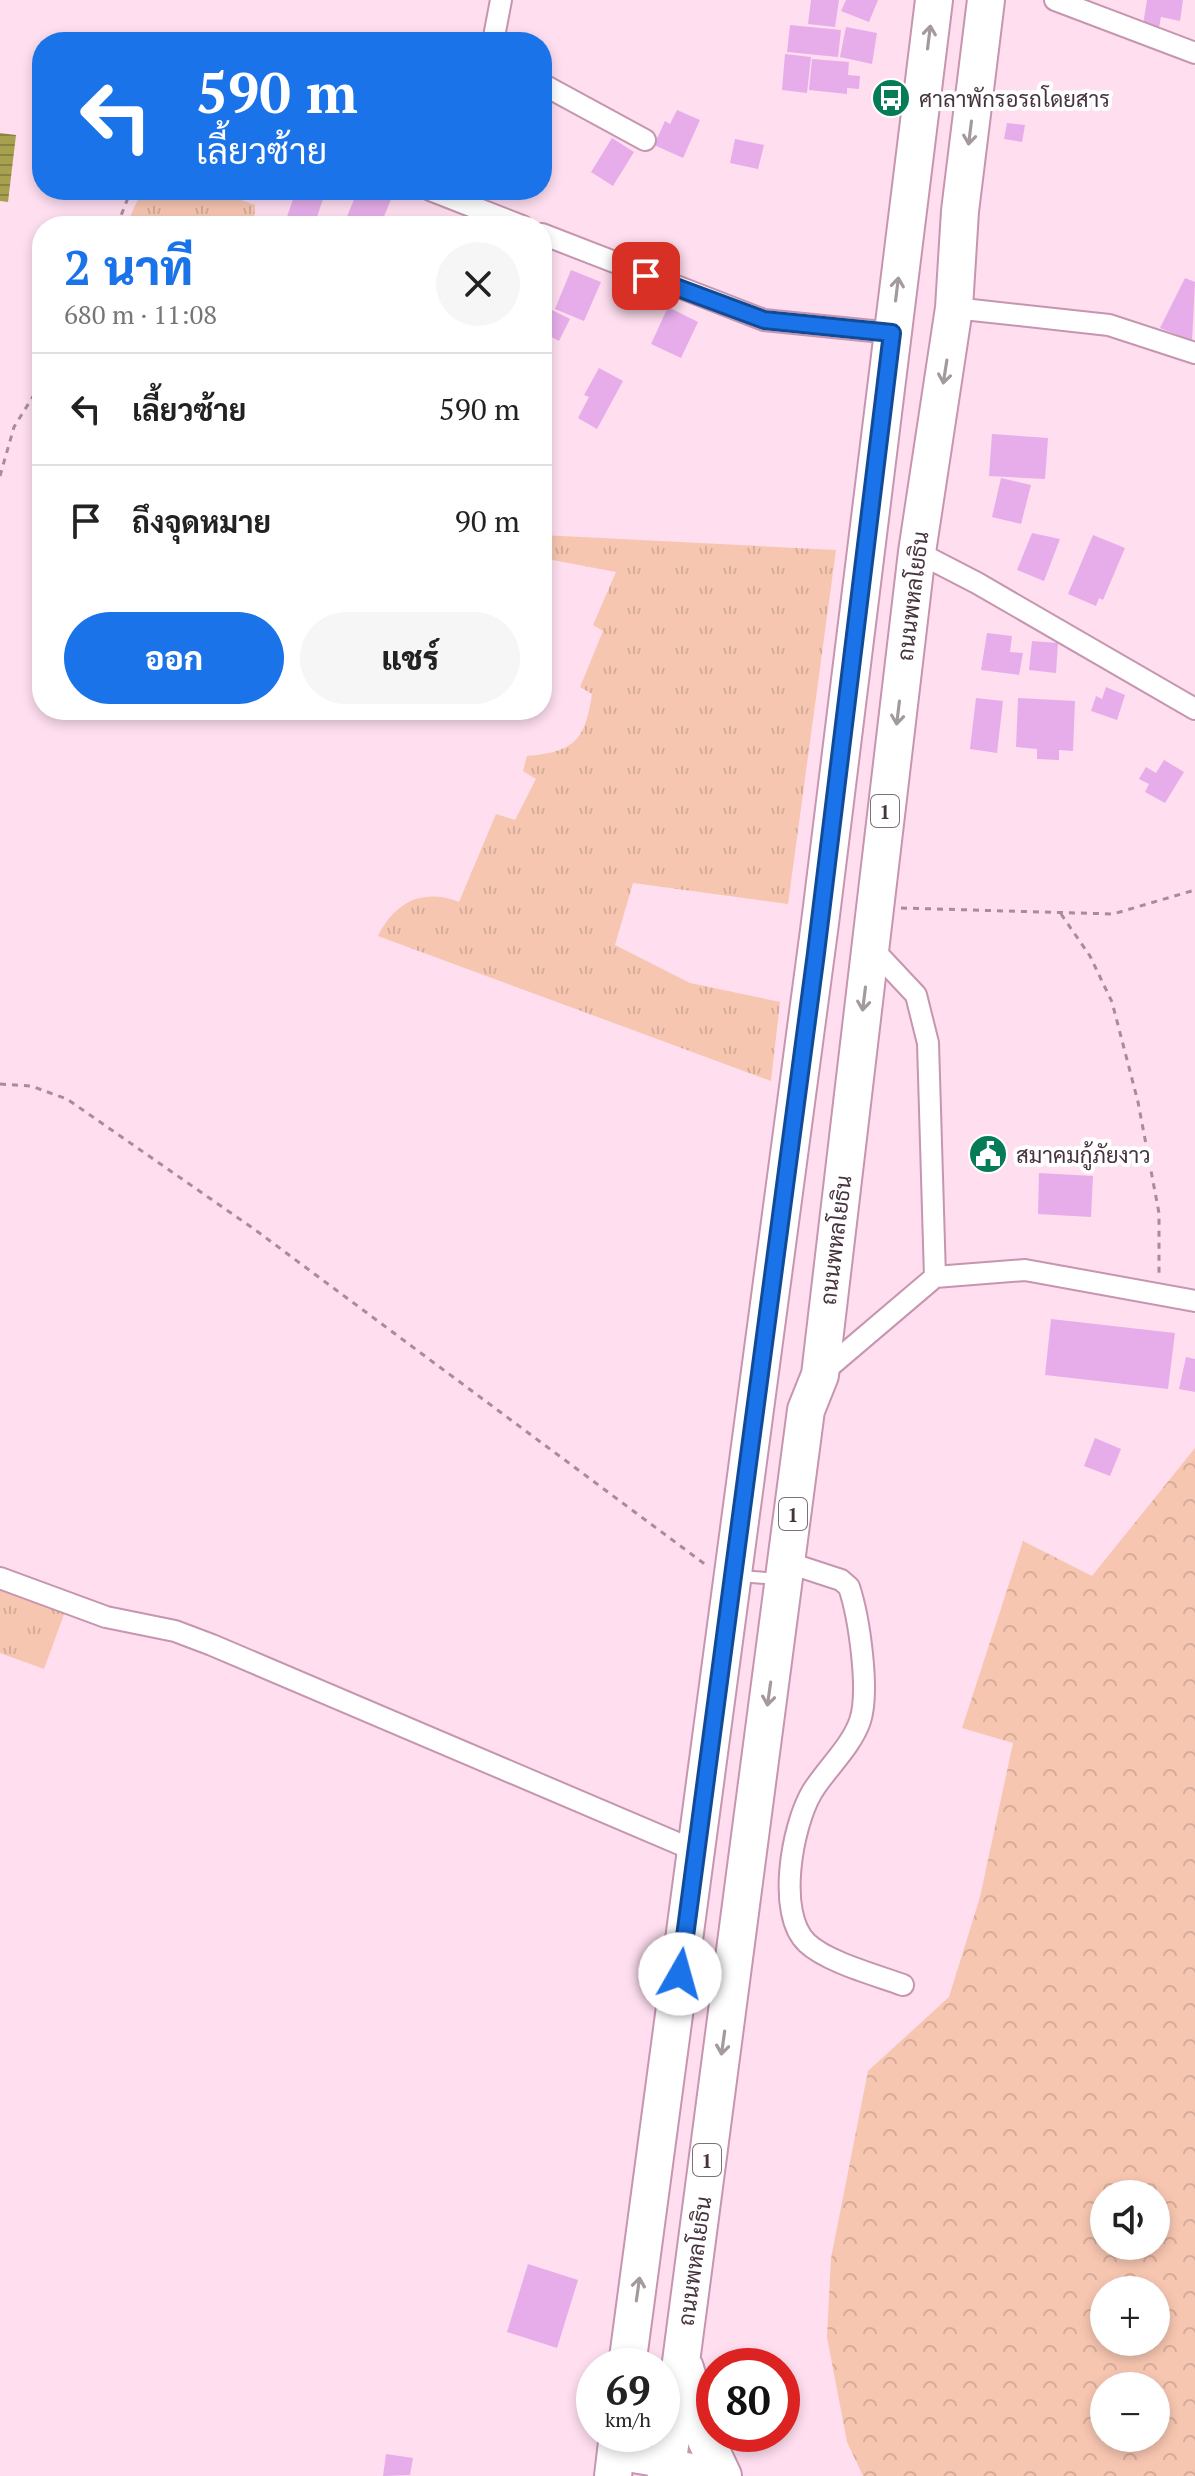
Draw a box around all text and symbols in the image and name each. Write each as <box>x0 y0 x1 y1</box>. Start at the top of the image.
one-way arrow <box>922 25 937 50</box>
text: 590 m <box>196 55 358 129</box>
icon: left <box>64 64 168 168</box>
bus stop icon: ศาลาพักรอรถโดยสาร <box>870 77 912 119</box>
place label: ศาลาพักรอรถโดยสาร <box>919 84 1110 113</box>
one-way arrow <box>962 119 977 146</box>
text: เลี้ยวซ้าย <box>196 127 327 174</box>
text: 2 นาที <box>64 235 193 299</box>
button: close <box>436 242 520 326</box>
pin <box>612 242 680 310</box>
icon: arrive <box>624 254 668 298</box>
one-way arrow <box>890 276 905 303</box>
text: 680 m · 11:08 <box>64 297 217 331</box>
one-way arrow <box>937 359 952 384</box>
icon: left <box>64 387 108 431</box>
text: 590 m <box>439 389 520 429</box>
text: เลี้ยวซ้าย <box>132 390 246 430</box>
icon: arrive <box>64 499 108 543</box>
text: 90 m <box>455 501 520 541</box>
text: ถึงจุดหมาย <box>132 502 271 542</box>
street label: ถนนพหลโยธิน <box>890 530 934 662</box>
button: ออก <box>64 612 284 704</box>
button: แชร์ <box>300 612 520 704</box>
one-way arrow <box>890 699 905 726</box>
road number: 1 <box>871 795 899 827</box>
one-way arrow <box>856 985 871 1012</box>
public building icon: สมาคมกู้ภัยงาว <box>967 1133 1009 1175</box>
place label: สมาคมกู้ภัยงาว <box>1016 1140 1150 1171</box>
street label: ถนนพหลโยธิน <box>813 1174 857 1306</box>
road number: 1 <box>779 1498 807 1530</box>
one-way arrow <box>761 1681 776 1706</box>
position arrow <box>638 1932 722 2016</box>
one-way arrow <box>715 2030 730 2055</box>
road number: 1 <box>693 2144 721 2176</box>
map controls <box>1090 2180 1170 2452</box>
button: sound <box>1090 2180 1170 2260</box>
street label: ถนนพหลโยธิน <box>671 2194 717 2328</box>
button: + <box>1090 2276 1170 2356</box>
one-way arrow <box>631 2277 646 2302</box>
speed limit sign: 80 <box>696 2348 800 2452</box>
text: 69 <box>605 2363 651 2416</box>
button: − <box>1090 2372 1170 2452</box>
text: km/h <box>605 2406 651 2433</box>

